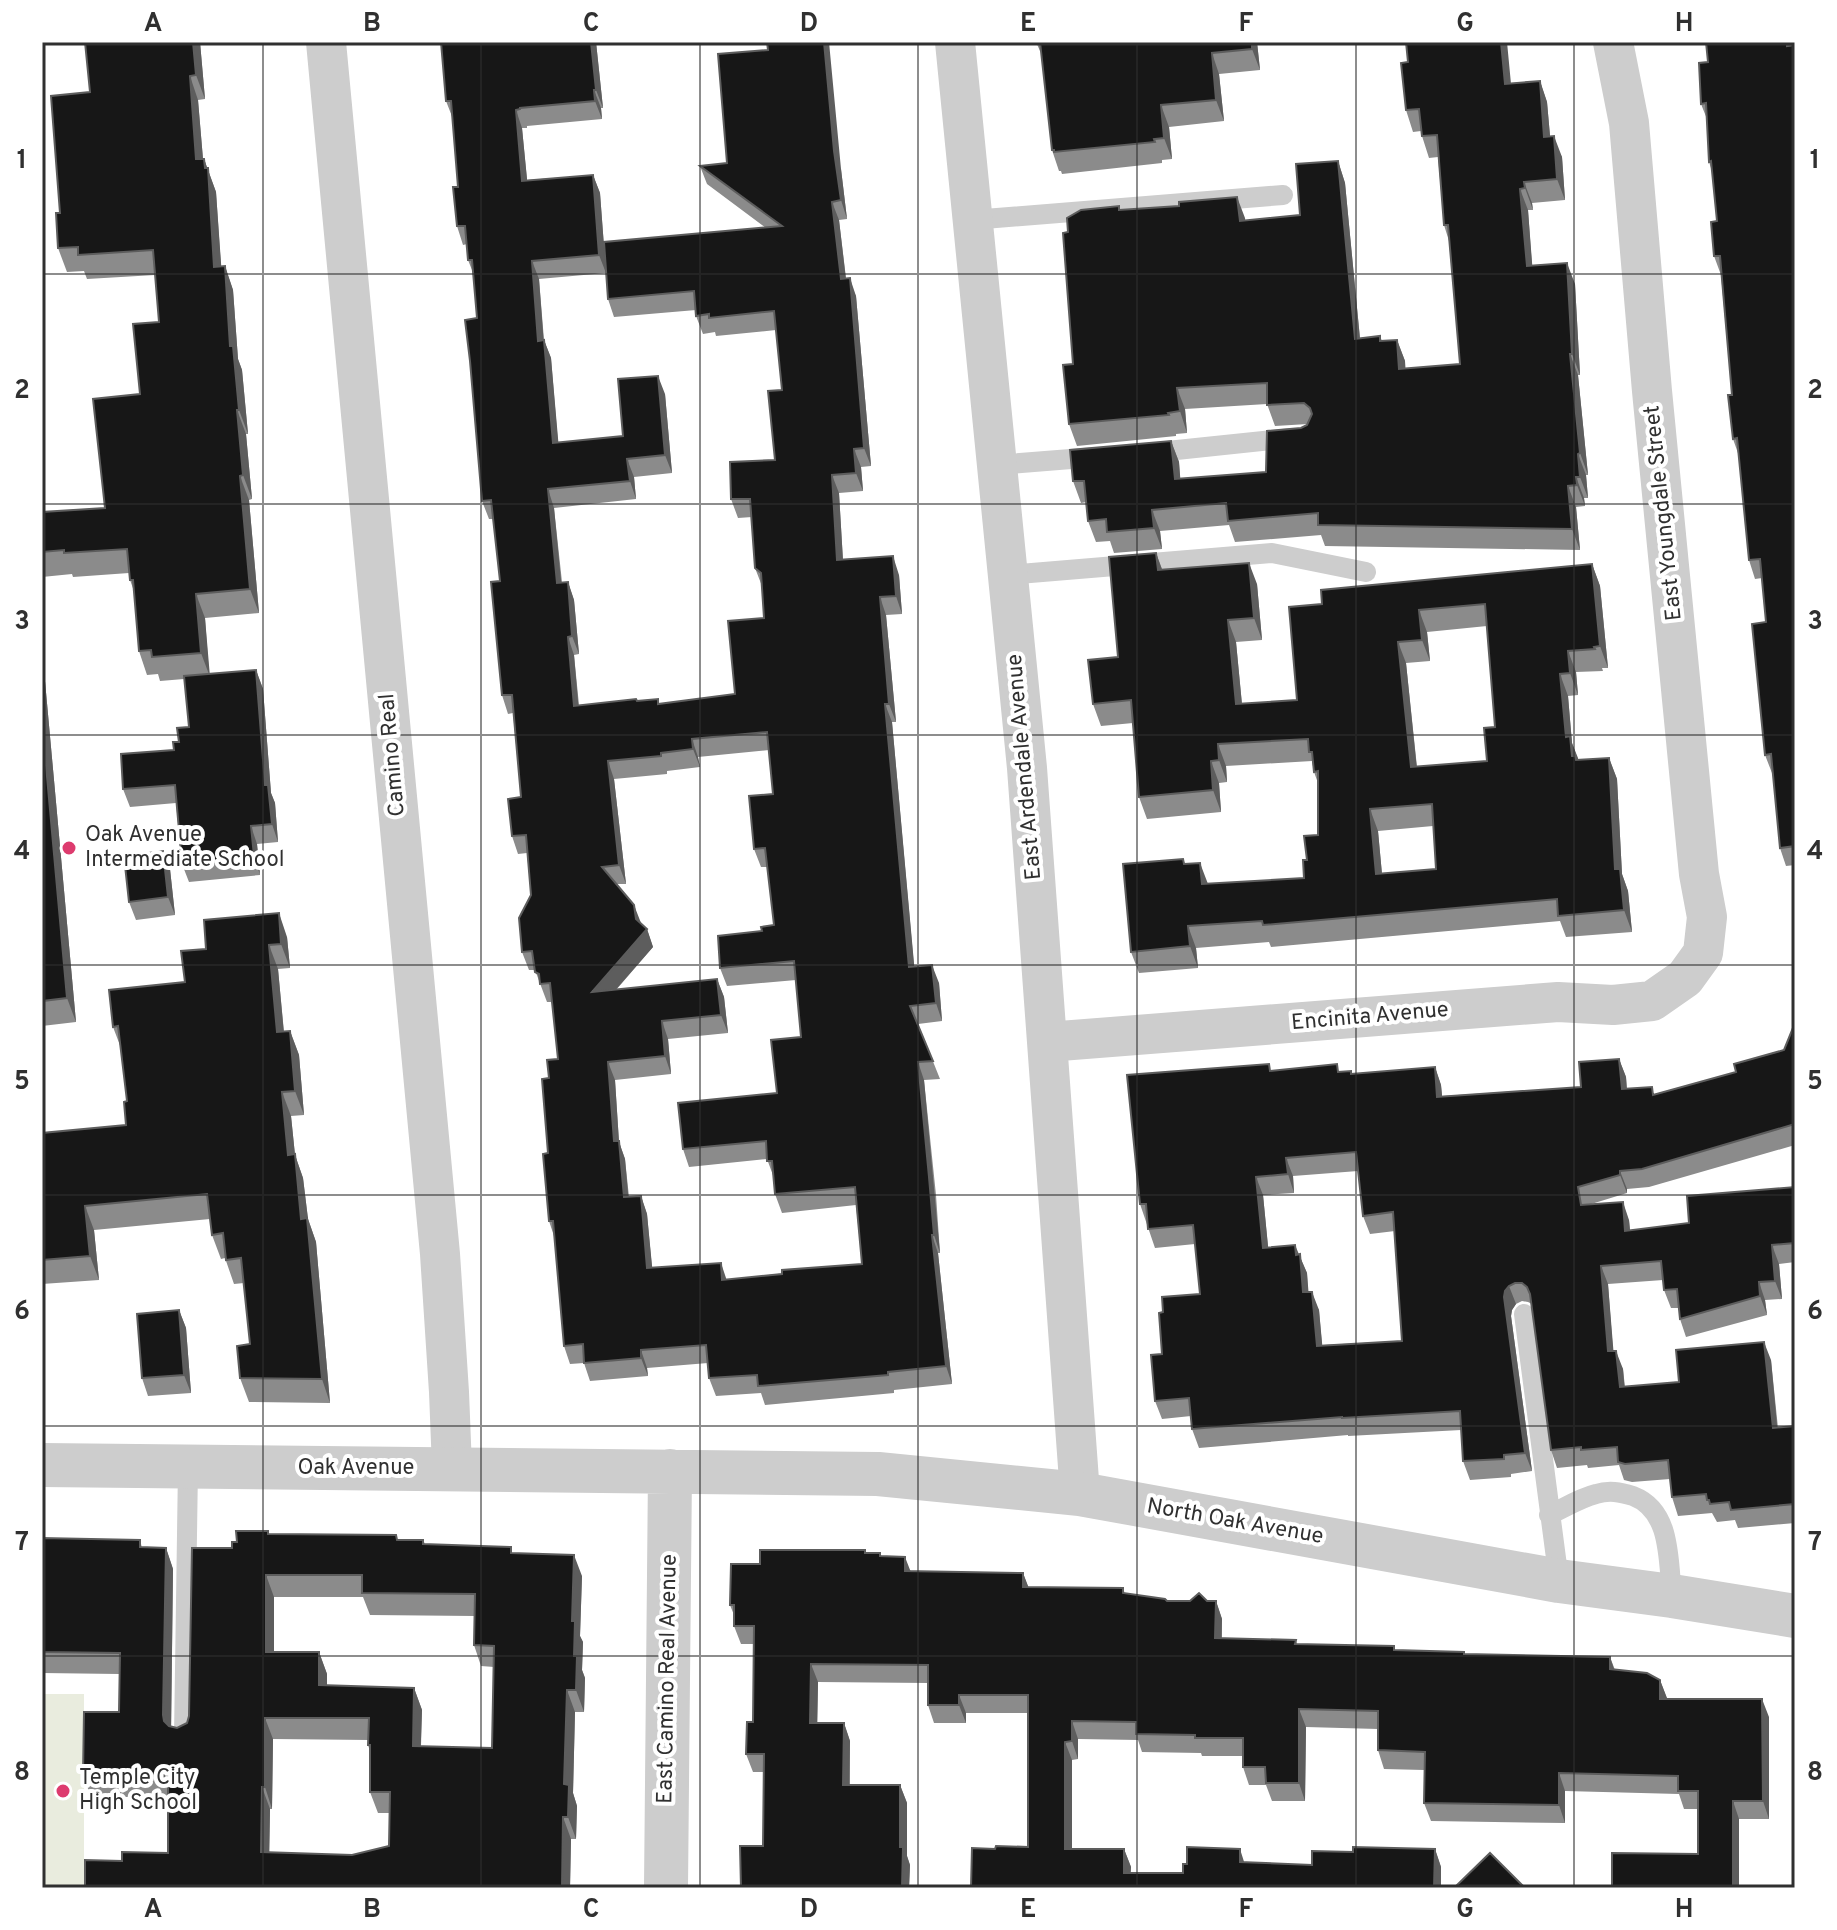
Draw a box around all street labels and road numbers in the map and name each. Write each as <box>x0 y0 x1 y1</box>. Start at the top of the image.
street label: East Youngdale Street <box>1639 404 1689 622</box>
street label: East Ardendale Avenue <box>1002 653 1048 881</box>
street label: Camino Real <box>374 692 412 818</box>
street label: Encinita Avenue <box>1290 997 1450 1037</box>
street label: Oak Avenue <box>298 1455 414 1482</box>
street label: North Oak Avenue <box>1145 1493 1325 1551</box>
street label: East Camino Real Avenue <box>652 1554 684 1804</box>

